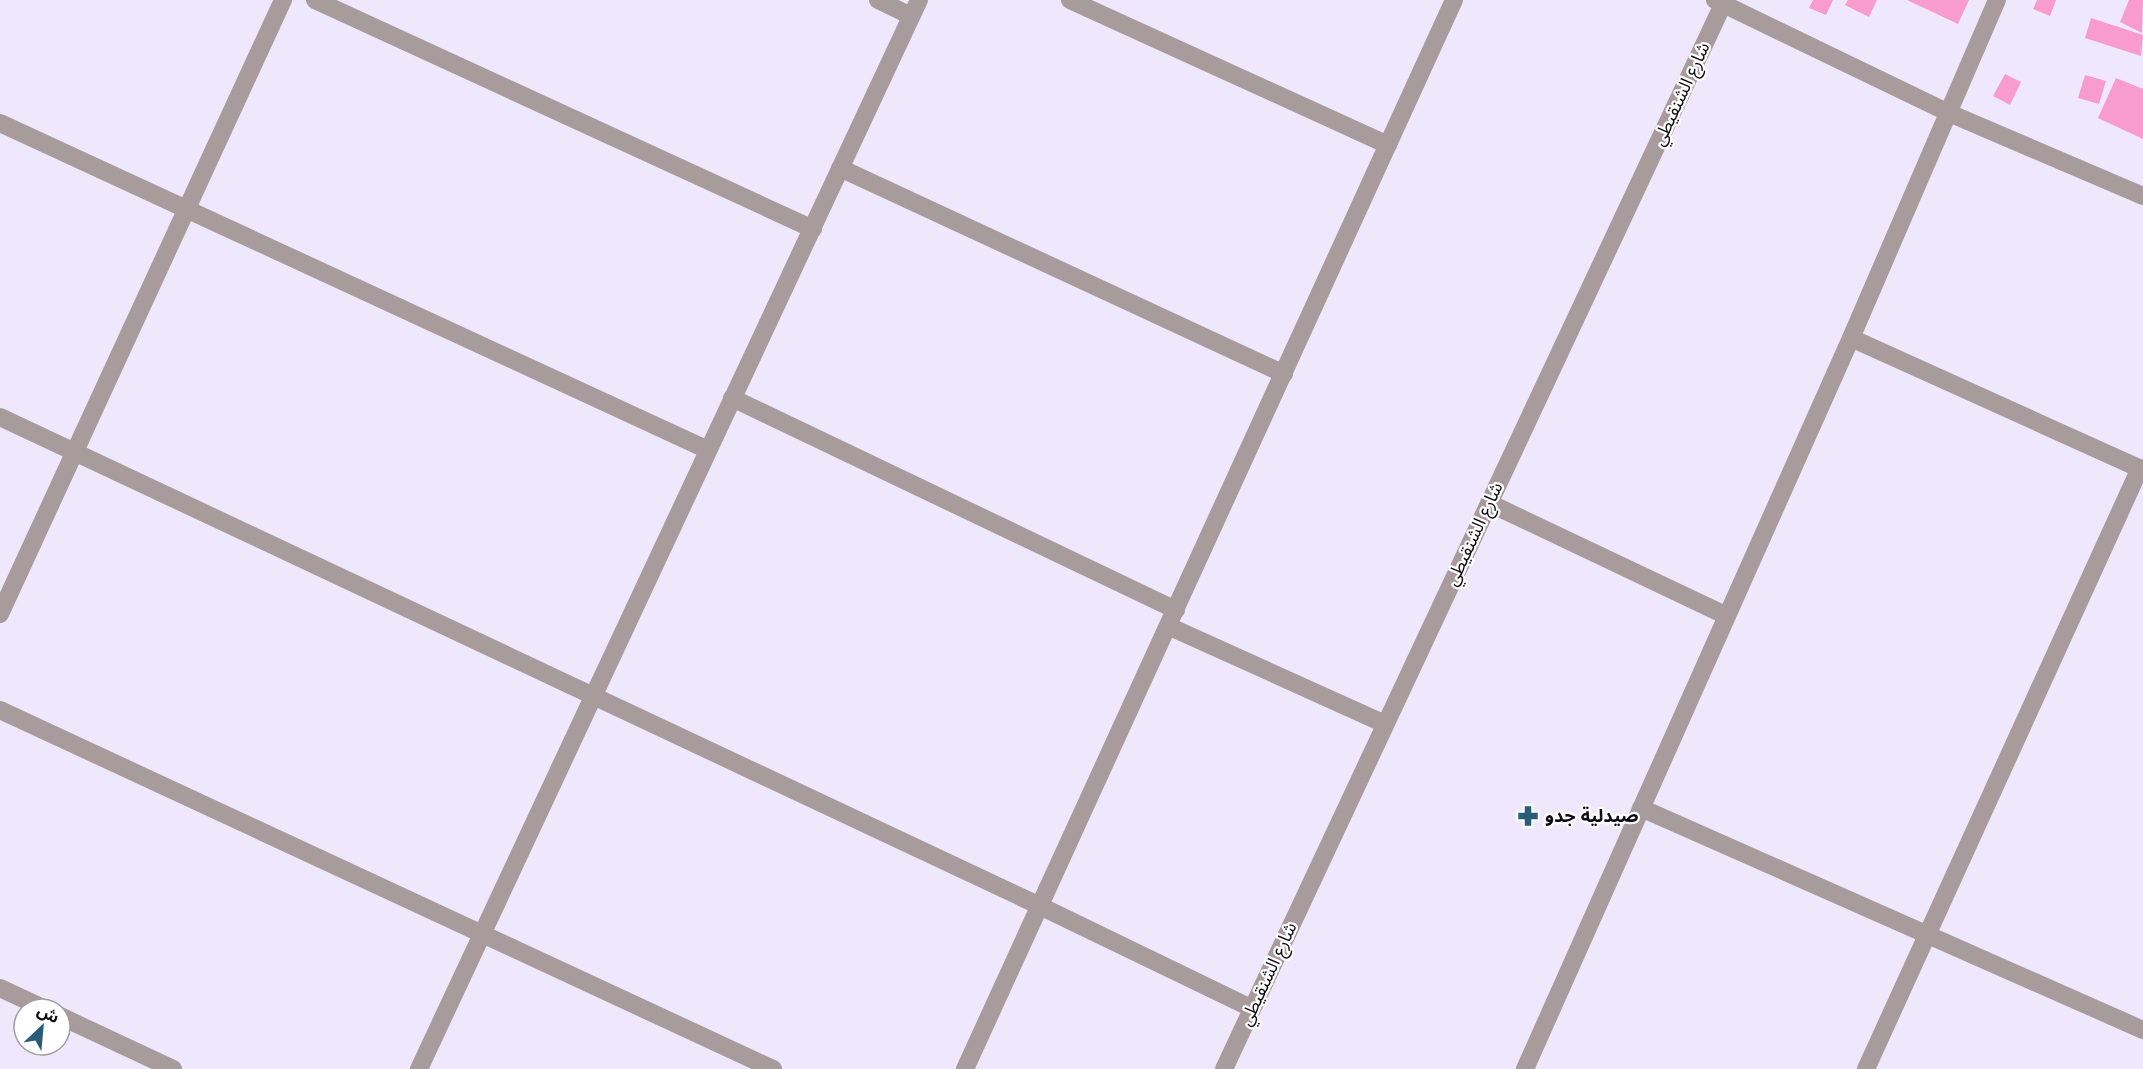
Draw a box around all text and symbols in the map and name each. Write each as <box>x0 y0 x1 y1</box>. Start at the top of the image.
street label: شارع الشنقيطي <box>1647 39 1717 151</box>
street label: شارع الشنقيطي <box>1440 479 1510 591</box>
pharmacy icon: صيدلية جدو <box>1516 804 1540 828</box>
place label: صيدلية جدو <box>1545 805 1639 827</box>
street label: شارع الشنقيطي <box>1234 919 1304 1031</box>
north arrow <box>12 997 72 1057</box>
text: ش <box>34 1001 62 1027</box>

